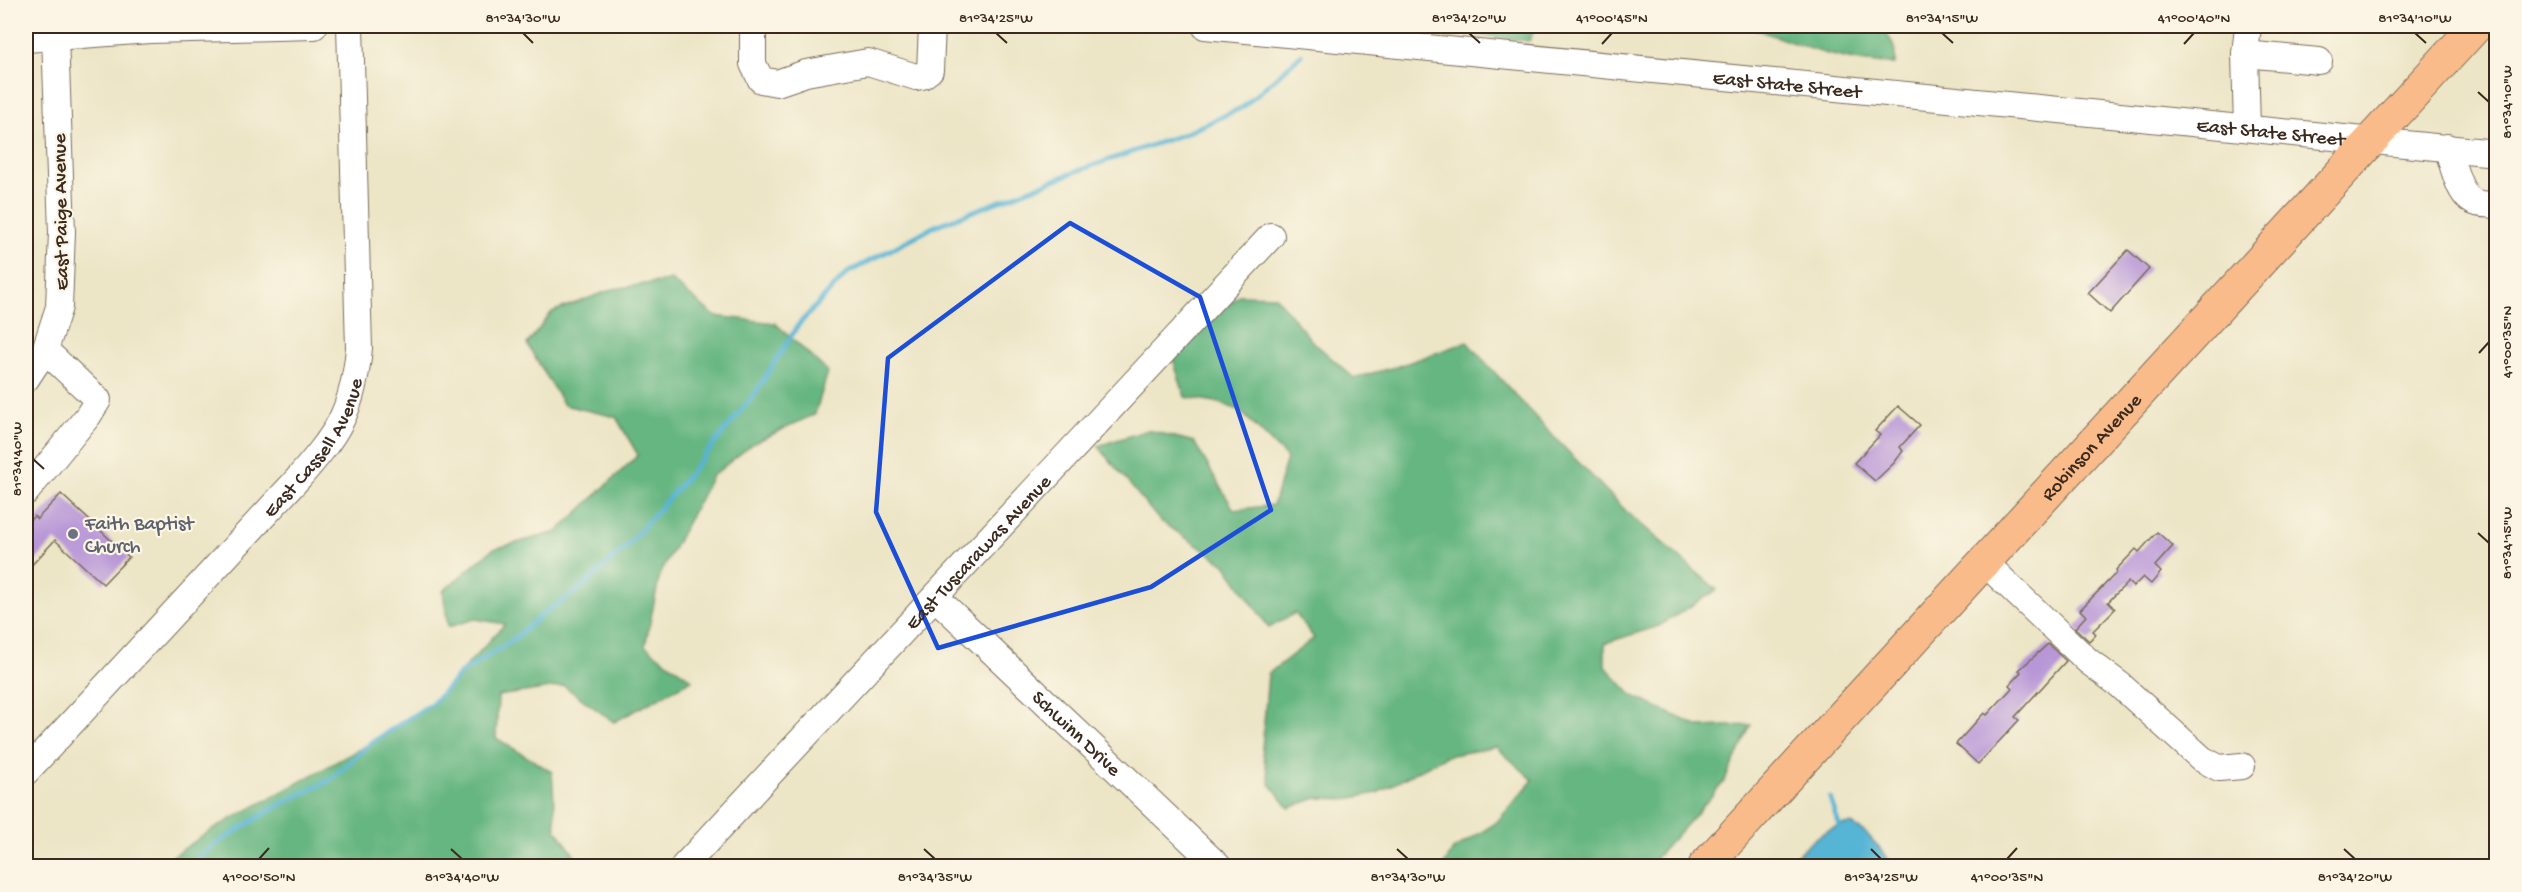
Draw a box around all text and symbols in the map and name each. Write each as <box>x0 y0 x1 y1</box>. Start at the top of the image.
text: 81°34'30"W <box>486 10 561 28</box>
text: 81°34'25"W <box>959 10 1033 28</box>
text: 81°34'20"W <box>1432 10 1507 28</box>
text: 41°00'45"N <box>1576 10 1648 28</box>
text: 81°34'15"W <box>1906 10 1979 28</box>
text: 41°00'40"N <box>2158 10 2230 28</box>
text: 81°34'10"W <box>2378 10 2452 28</box>
text: 81°34'10"W <box>2499 65 2517 139</box>
street label: East State Street <box>1712 68 1864 106</box>
street label: East State Street <box>2195 116 2348 153</box>
street label: East Paige Avenue <box>50 133 75 291</box>
text: 41°00'35"N <box>2499 306 2517 378</box>
street label: East Cassell Avenue <box>260 376 370 524</box>
street label: Robinson Avenue <box>2038 390 2148 507</box>
text: 81°34'40"W <box>9 422 27 496</box>
street label: East Tuscarawas Avenue <box>902 471 1058 636</box>
text: 81°34'15"W <box>2499 506 2517 579</box>
place label: Faith Baptist Church <box>84 514 195 560</box>
marker: Faith Baptist Church <box>66 527 80 541</box>
street label: Schwinn Drive <box>1026 687 1125 783</box>
text: 41°00'50"N <box>222 869 296 887</box>
text: 81°34'40"W <box>425 869 499 887</box>
text: 81°34'35"W <box>898 869 972 887</box>
text: 81°34'30"W <box>1371 869 1446 887</box>
text: 81°34'25"W <box>1844 869 1918 887</box>
text: 41°00'35"N <box>1971 869 2043 887</box>
text: 81°34'20"W <box>2318 869 2393 887</box>

